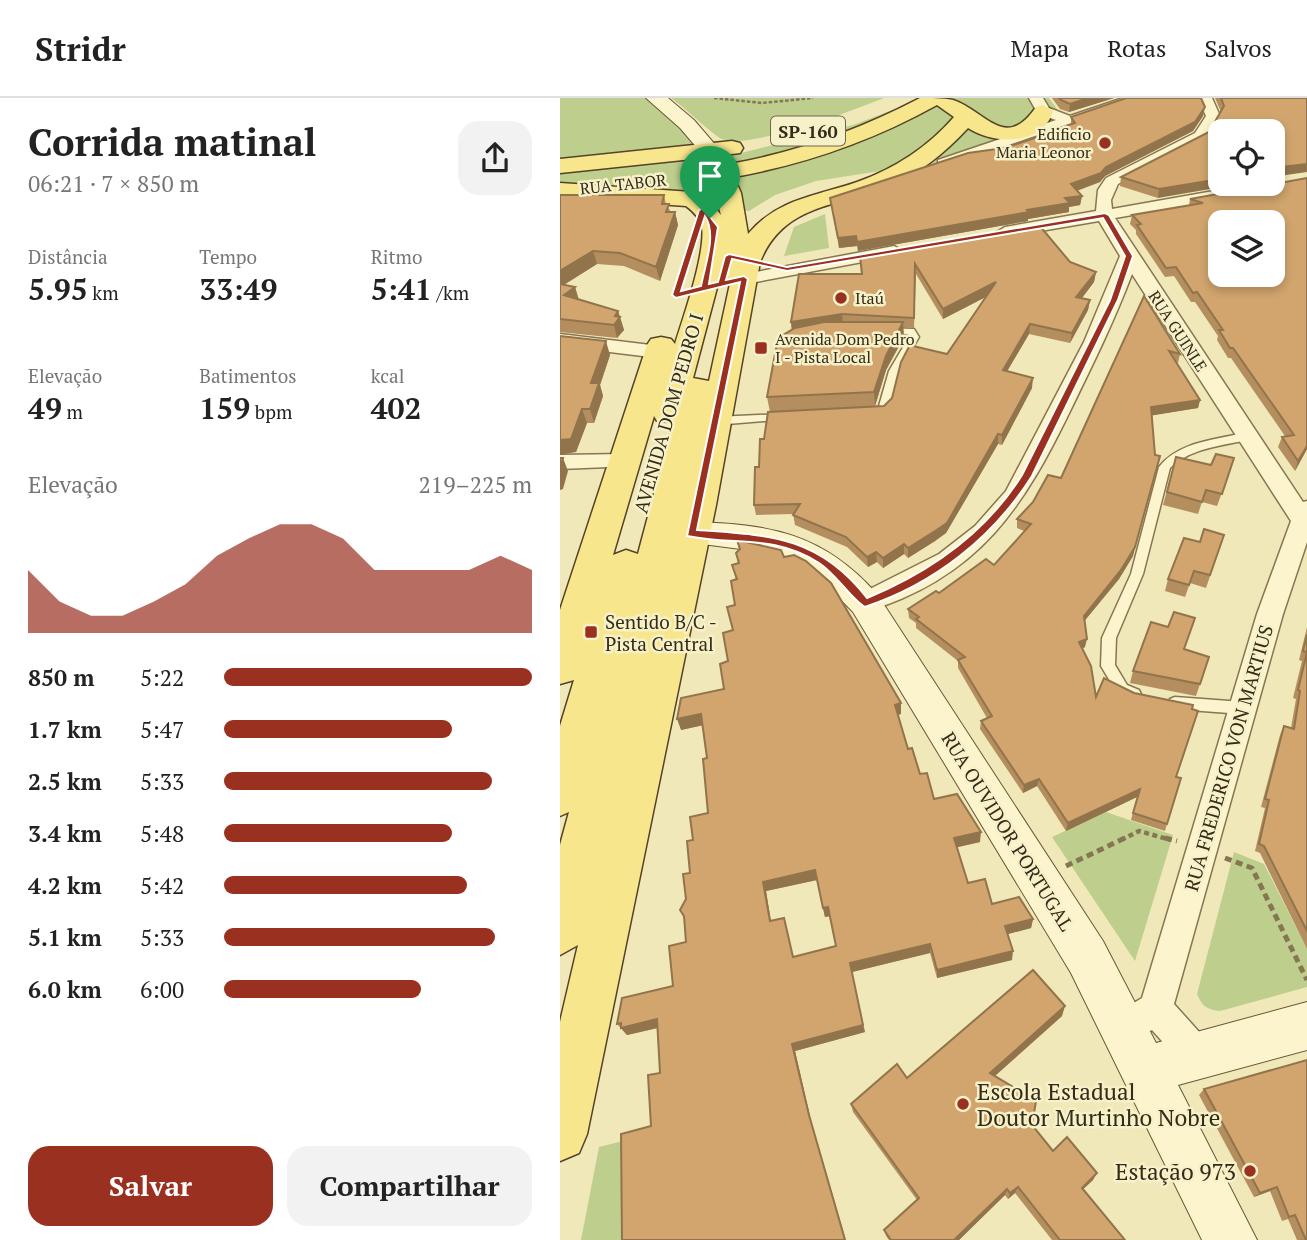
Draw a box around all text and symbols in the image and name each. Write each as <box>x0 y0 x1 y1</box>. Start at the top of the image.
text: Stridr <box>35 27 126 70</box>
text: Mapa <box>1010 32 1069 64</box>
text: Rotas <box>1107 32 1166 64</box>
text: Salvos <box>1204 32 1272 64</box>
road number: SP-160 <box>771 116 845 146</box>
text: Corrida matinal <box>28 117 316 167</box>
map controls <box>1208 119 1285 287</box>
button: locate <box>1208 119 1285 196</box>
button: share <box>458 121 532 195</box>
place label: Edificio Maria Leonor <box>996 123 1092 163</box>
marker: Edificio Maria Leonor <box>1097 135 1113 151</box>
pin <box>680 146 740 218</box>
icon: arrive <box>691 157 729 195</box>
text: 06:21 · 7 × 850 m <box>28 168 199 199</box>
street label: RUA TABOR <box>579 168 668 199</box>
button: layers <box>1208 210 1285 287</box>
text: Distância <box>28 244 108 269</box>
text: Tempo <box>199 244 257 269</box>
text: Ritmo <box>371 244 422 269</box>
text: 5.95 <box>28 269 88 309</box>
text: 33:49 <box>199 269 277 309</box>
text: 5:41 <box>371 269 432 309</box>
text: km <box>88 280 119 305</box>
text: /km <box>432 280 469 305</box>
street label: RUA GUINLE <box>1144 286 1212 376</box>
place label: Itaú <box>855 287 884 309</box>
marker: Itaú <box>833 290 849 306</box>
street label: AVENIDA DOM PEDRO I <box>628 310 708 516</box>
place label: Avenida Dom Pedro I - Pista Local <box>775 328 915 368</box>
marker: Avenida Dom Pedro I - Pista Local <box>753 340 769 356</box>
text: Elevação <box>28 363 102 388</box>
text: Batimentos <box>199 363 296 388</box>
text: kcal <box>371 363 404 388</box>
text: 49 <box>28 388 62 428</box>
text: 159 <box>199 388 250 428</box>
text: 402 <box>371 388 422 428</box>
text: m <box>62 399 83 424</box>
text: bpm <box>250 399 292 424</box>
text: Elevação <box>28 469 118 500</box>
text: 219–225 m <box>419 469 532 500</box>
place label: Sentido B/C - Pista Central <box>605 609 717 656</box>
street label: RUA FREDERICO VON MARTIUS <box>1178 622 1278 894</box>
marker: Sentido B/C - Pista Central <box>583 624 599 640</box>
text: 850 m <box>28 662 94 693</box>
text: 5:22 <box>140 662 184 693</box>
text: 1.7 km <box>28 714 102 745</box>
text: 5:47 <box>140 714 184 745</box>
street label: RUA OUVIDOR PORTUGAL <box>936 727 1080 936</box>
text: 2.5 km <box>28 766 102 797</box>
text: 5:33 <box>140 766 184 797</box>
text: 3.4 km <box>28 818 102 849</box>
text: 5:48 <box>140 818 184 849</box>
text: 4.2 km <box>28 870 102 901</box>
text: 5:42 <box>140 870 184 901</box>
text: 5.1 km <box>28 922 102 953</box>
text: 5:33 <box>140 922 184 953</box>
text: 6.0 km <box>28 974 102 1005</box>
text: 6:00 <box>140 974 184 1005</box>
place label: Escola Estadual Doutor Murtinho Nobre <box>977 1076 1220 1133</box>
marker: Escola Estadual Doutor Murtinho Nobre <box>955 1096 971 1112</box>
button: Salvar <box>28 1146 273 1226</box>
button: Compartilhar <box>287 1146 532 1226</box>
place label: Estação 973 <box>1115 1156 1236 1187</box>
marker: Estação 973 <box>1242 1163 1258 1179</box>

